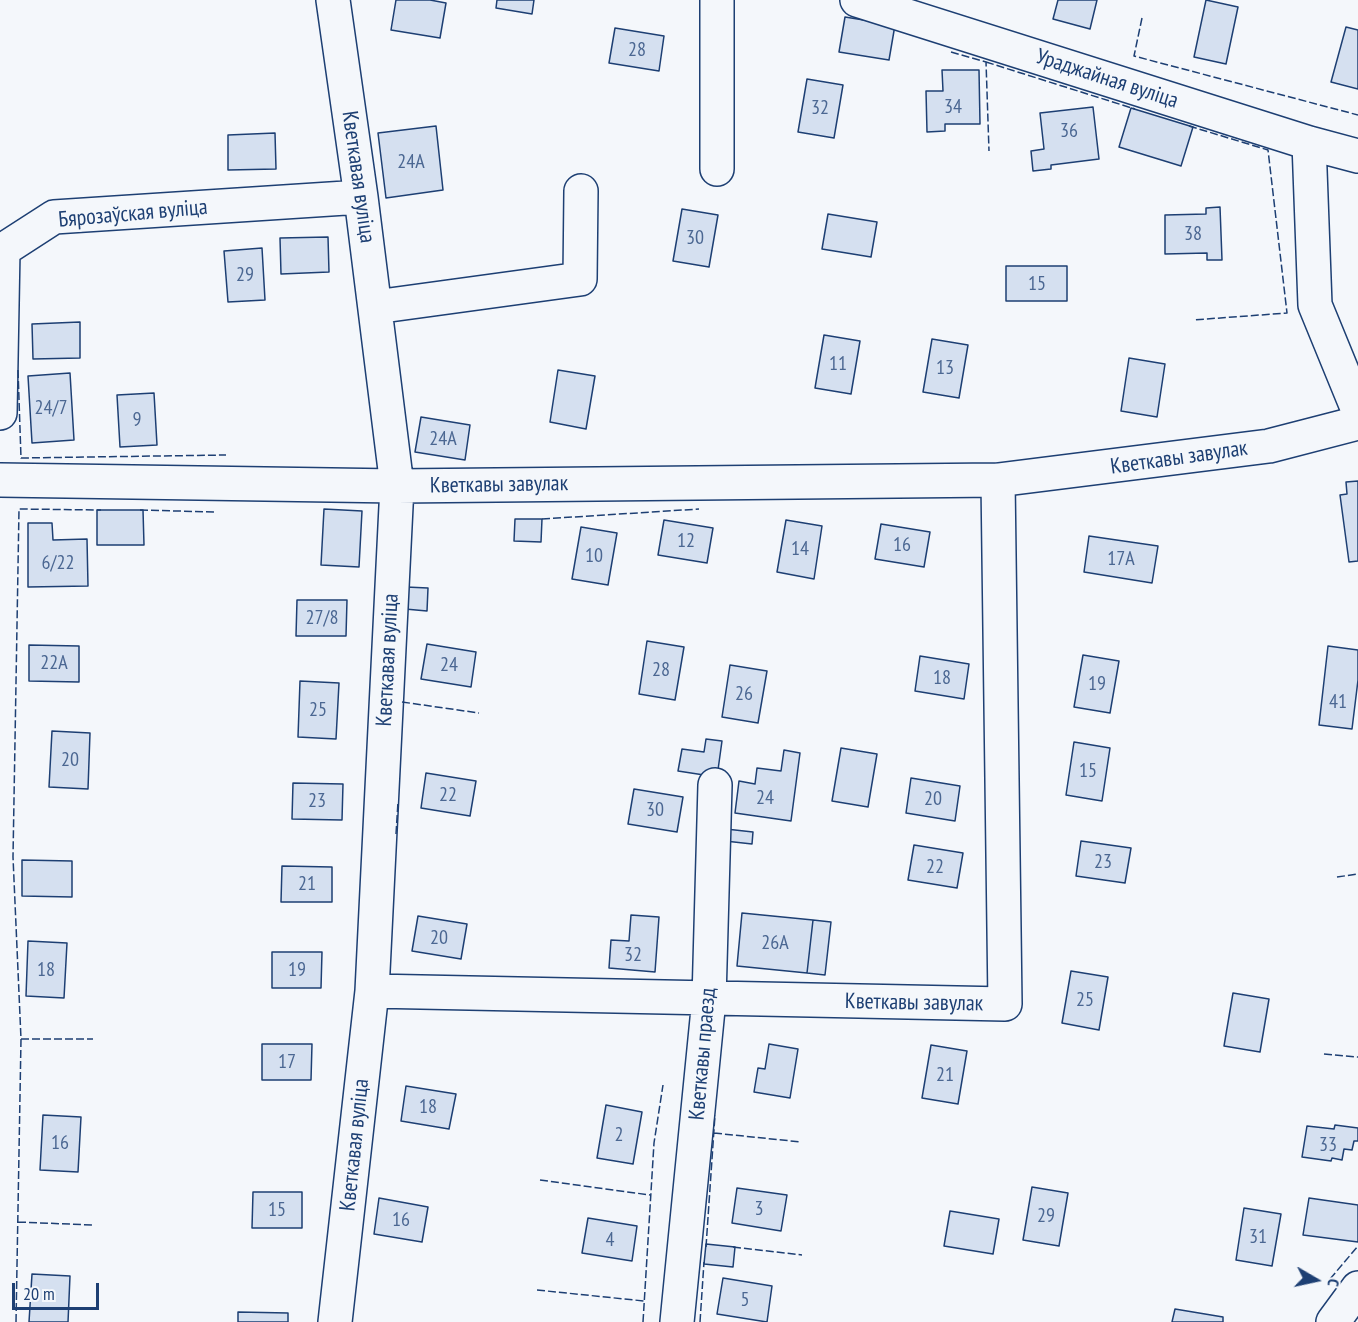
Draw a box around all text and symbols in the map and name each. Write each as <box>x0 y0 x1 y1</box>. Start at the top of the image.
house number: 28 <box>628 38 646 62</box>
street label: Ураджайная вуліца <box>1033 44 1181 114</box>
house number: 34 <box>944 95 962 119</box>
house number: 32 <box>811 96 829 120</box>
street label: Кветкавая вуліца <box>336 109 380 245</box>
house number: 36 <box>1060 119 1078 143</box>
house number: 24А <box>397 150 425 174</box>
street label: Бярозаўская вуліца <box>57 194 209 234</box>
house number: 38 <box>1184 222 1202 246</box>
house number: 30 <box>686 226 704 250</box>
house number: 29 <box>236 263 254 287</box>
house number: 15 <box>1028 272 1046 296</box>
house number: 11 <box>829 352 847 376</box>
house number: 13 <box>936 356 954 380</box>
house number: 24/7 <box>35 396 67 420</box>
house number: 9 <box>133 408 141 432</box>
house number: 24А <box>429 427 457 451</box>
street label: Кветкавы завулак <box>1109 435 1249 481</box>
street label: Кветкавы завулак <box>430 471 568 499</box>
house number: 12 <box>677 529 695 553</box>
house number: 16 <box>893 533 911 557</box>
house number: 14 <box>791 537 809 561</box>
house number: 10 <box>585 544 603 568</box>
house number: 17А <box>1107 547 1135 571</box>
house number: 6/22 <box>42 551 74 575</box>
street label: Кветкавая вуліца <box>371 593 405 727</box>
house number: 27/8 <box>306 606 338 630</box>
house number: 22А <box>40 651 68 675</box>
house number: 24 <box>440 653 458 677</box>
house number: 28 <box>652 658 670 682</box>
house number: 18 <box>933 666 951 690</box>
house number: 19 <box>1088 672 1106 696</box>
house number: 26 <box>735 682 753 706</box>
house number: 41 <box>1329 690 1347 714</box>
house number: 25 <box>309 698 327 722</box>
house number: 20 <box>61 748 79 772</box>
house number: 15 <box>1079 759 1097 783</box>
house number: 22 <box>439 783 457 807</box>
house number: 24 <box>756 786 774 810</box>
house number: 20 <box>924 787 942 811</box>
house number: 23 <box>308 789 326 813</box>
house number: 30 <box>646 798 664 822</box>
house number: 23 <box>1094 850 1112 874</box>
house number: 22 <box>926 855 944 879</box>
house number: 21 <box>298 872 316 896</box>
house number: 20 <box>430 926 448 950</box>
house number: 26А <box>761 931 789 955</box>
house number: 32 <box>624 943 642 967</box>
house number: 18 <box>37 958 55 982</box>
house number: 19 <box>288 958 306 982</box>
street label: Кветкавы праезд <box>684 987 722 1121</box>
house number: 25 <box>1076 988 1094 1012</box>
street label: Кветкавы завулак <box>845 989 983 1017</box>
house number: 17 <box>278 1050 296 1074</box>
house number: 21 <box>936 1063 954 1087</box>
street label: Кветкавая вуліца <box>335 1077 375 1213</box>
house number: 18 <box>419 1095 437 1119</box>
house number: 2 <box>615 1123 623 1147</box>
house number: 16 <box>51 1131 69 1155</box>
house number: 33 <box>1319 1133 1337 1157</box>
house number: 3 <box>755 1197 763 1221</box>
house number: 15 <box>268 1198 286 1222</box>
house number: 29 <box>1037 1204 1055 1228</box>
house number: 16 <box>392 1208 410 1232</box>
house number: 31 <box>1249 1225 1267 1249</box>
house number: 4 <box>606 1228 614 1252</box>
north arrow <box>1286 1250 1346 1310</box>
scale bar <box>15 1271 102 1309</box>
text: С <box>1323 1278 1344 1288</box>
text: 20 m <box>23 1282 55 1305</box>
house number: 5 <box>741 1288 749 1312</box>

